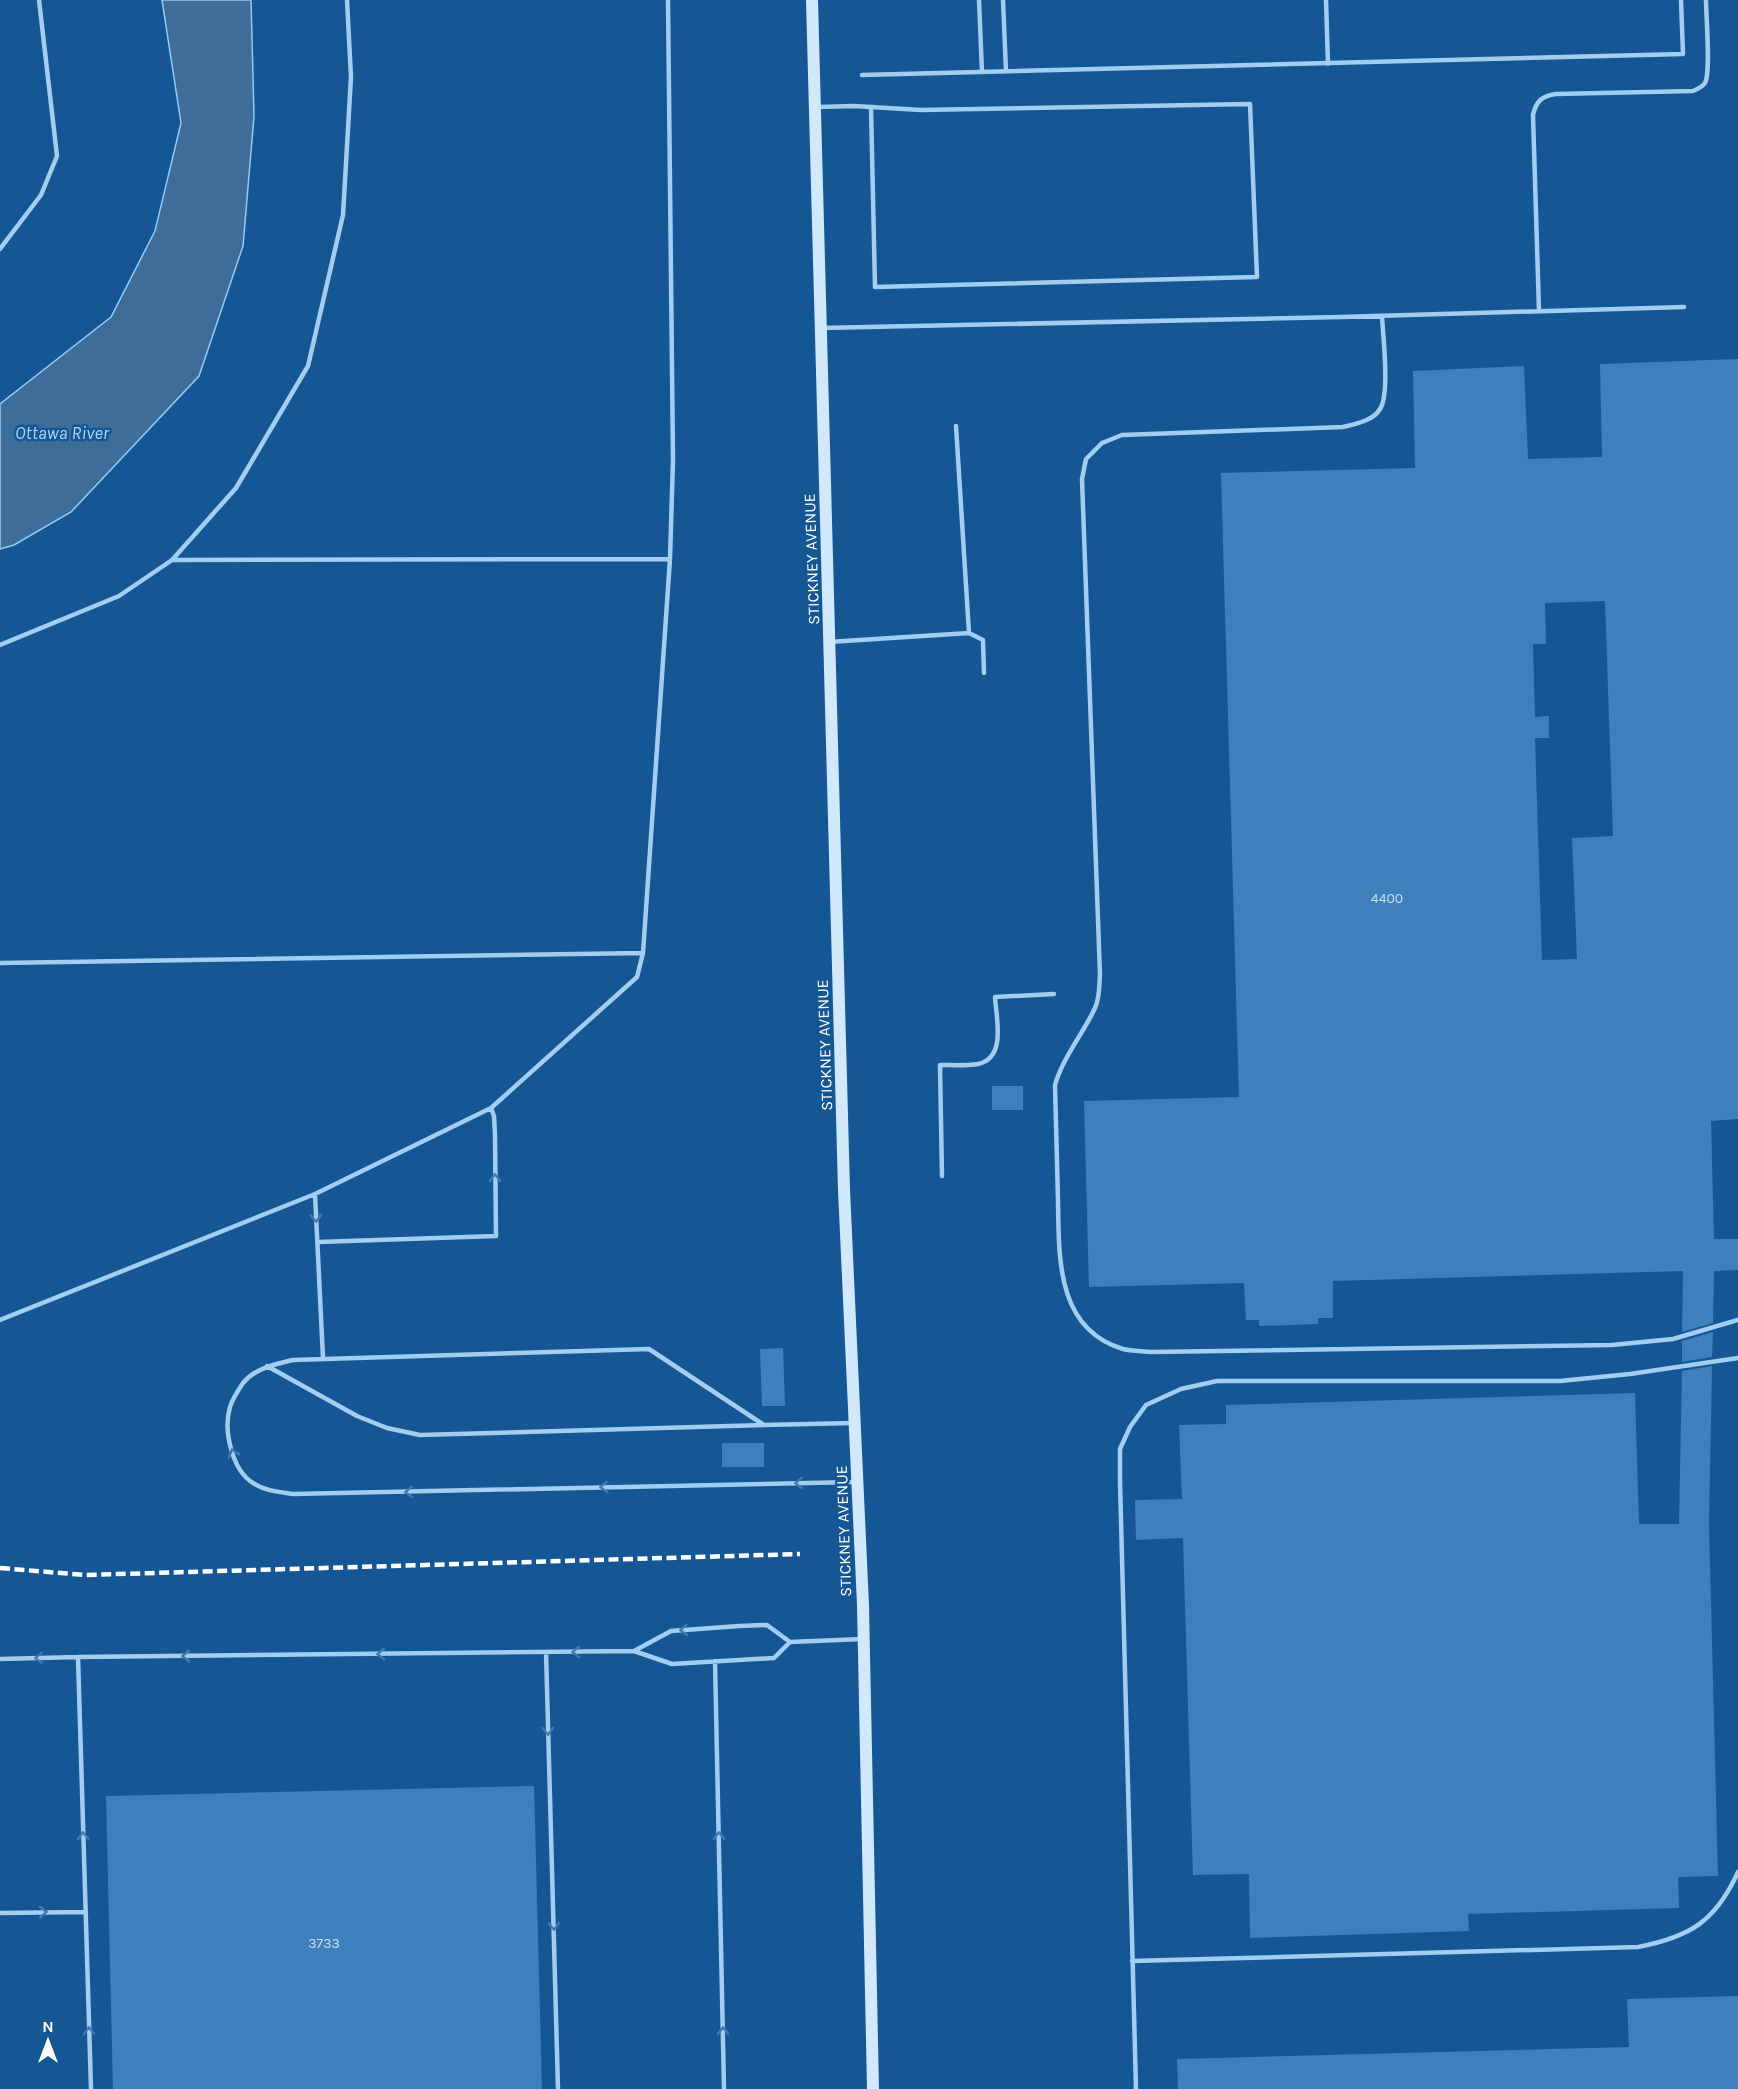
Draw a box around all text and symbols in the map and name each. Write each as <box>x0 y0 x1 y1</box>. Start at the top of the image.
water label: Ottawa River <box>15 422 110 444</box>
street label: STICKNEY AVENUE <box>800 493 823 625</box>
house number: 4400 <box>1371 890 1403 907</box>
street label: STICKNEY AVENUE <box>813 979 836 1111</box>
one-way arrow <box>489 1173 501 1182</box>
one-way arrow <box>310 1213 323 1222</box>
one-way arrow <box>228 1448 240 1459</box>
street label: STICKNEY AVENUE <box>832 1465 855 1597</box>
one-way arrow <box>795 1477 804 1489</box>
one-way arrow <box>600 1481 609 1493</box>
one-way arrow <box>405 1486 414 1499</box>
one-way arrow <box>680 1623 689 1636</box>
one-way arrow <box>572 1645 581 1658</box>
one-way arrow <box>377 1648 386 1660</box>
one-way arrow <box>182 1650 191 1662</box>
one-way arrow <box>34 1652 43 1664</box>
one-way arrow <box>542 1727 554 1736</box>
one-way arrow <box>77 1831 90 1840</box>
one-way arrow <box>713 1831 725 1840</box>
one-way arrow <box>38 1906 47 1919</box>
one-way arrow <box>547 1922 560 1931</box>
house number: 3733 <box>308 1935 340 1952</box>
north arrow <box>18 2011 78 2071</box>
text: N <box>42 2017 54 2036</box>
one-way arrow <box>83 2026 95 2035</box>
one-way arrow <box>717 2026 729 2035</box>

